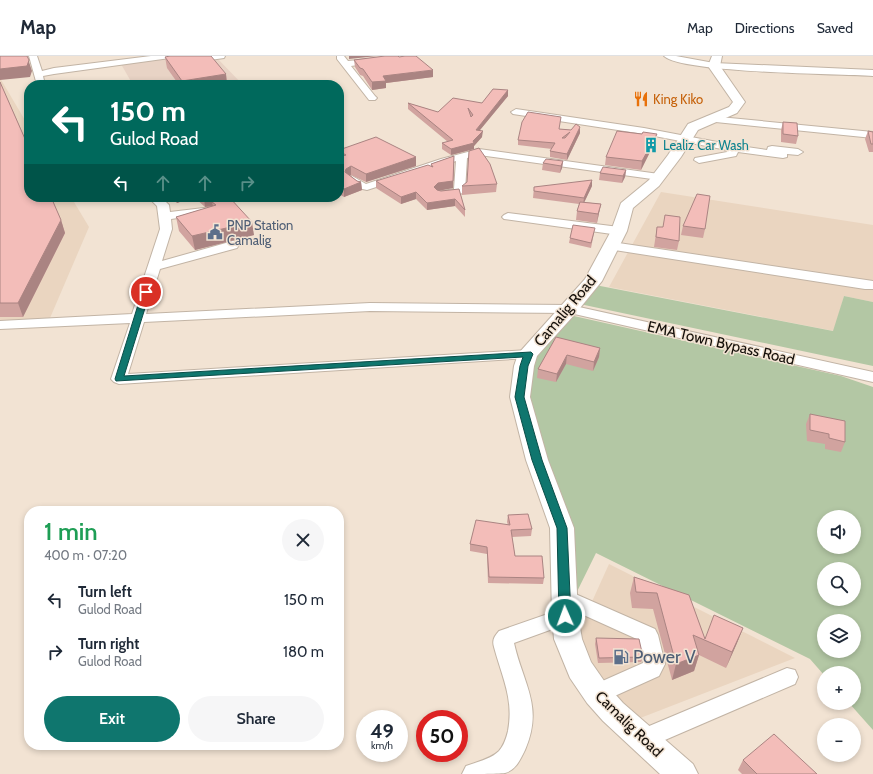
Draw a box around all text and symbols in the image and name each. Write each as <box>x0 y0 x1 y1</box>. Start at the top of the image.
text: Map <box>20 16 56 39</box>
text: Map <box>687 19 713 37</box>
text: Directions <box>735 19 795 37</box>
text: Saved <box>817 19 853 37</box>
restaurant icon: King Kiko <box>632 90 650 108</box>
place label: King Kiko <box>653 91 703 107</box>
text: 150 m <box>110 94 186 128</box>
icon: left <box>44 96 96 148</box>
text: Gulod Road <box>110 128 199 150</box>
building icon: Lealiz Car Wash <box>642 136 660 154</box>
place label: Lealiz Car Wash <box>663 137 749 153</box>
icon: left <box>110 172 132 194</box>
icon: ahead <box>152 172 174 194</box>
icon: ahead <box>194 172 216 194</box>
icon: right <box>236 172 258 194</box>
place label: PNP Station Camalig <box>227 217 293 248</box>
public building icon: PNP Station Camalig <box>206 223 224 241</box>
street label: Camalig Road <box>530 272 600 350</box>
pin <box>129 275 163 309</box>
icon: arrive <box>135 281 157 303</box>
street label: EMA Town Bypass Road <box>645 317 797 369</box>
map controls <box>817 510 861 762</box>
button: sound <box>817 510 861 554</box>
text: 1 min <box>44 517 98 546</box>
button: close <box>282 519 324 561</box>
text: 400 m · 07:20 <box>44 547 127 563</box>
button: search <box>817 562 861 606</box>
text: Turn left <box>78 583 132 601</box>
icon: left <box>44 589 66 611</box>
text: 150 m <box>284 591 324 609</box>
position arrow <box>544 595 586 637</box>
text: Gulod Road <box>78 601 142 617</box>
button: layers <box>817 614 861 658</box>
text: Turn right <box>78 635 139 653</box>
icon: right <box>44 641 66 663</box>
text: 180 m <box>283 643 324 661</box>
place label: Power V <box>633 646 696 668</box>
fuel station icon: Power V <box>612 648 630 666</box>
text: Gulod Road <box>78 653 142 669</box>
button: + <box>817 666 861 710</box>
street label: Camalig Road <box>591 687 667 761</box>
button: Exit <box>44 696 180 742</box>
button: Share <box>188 696 324 742</box>
speed limit sign: 50 <box>416 710 468 762</box>
button: − <box>817 718 861 762</box>
text: 49 <box>370 719 394 743</box>
text: km/h <box>371 739 393 752</box>

